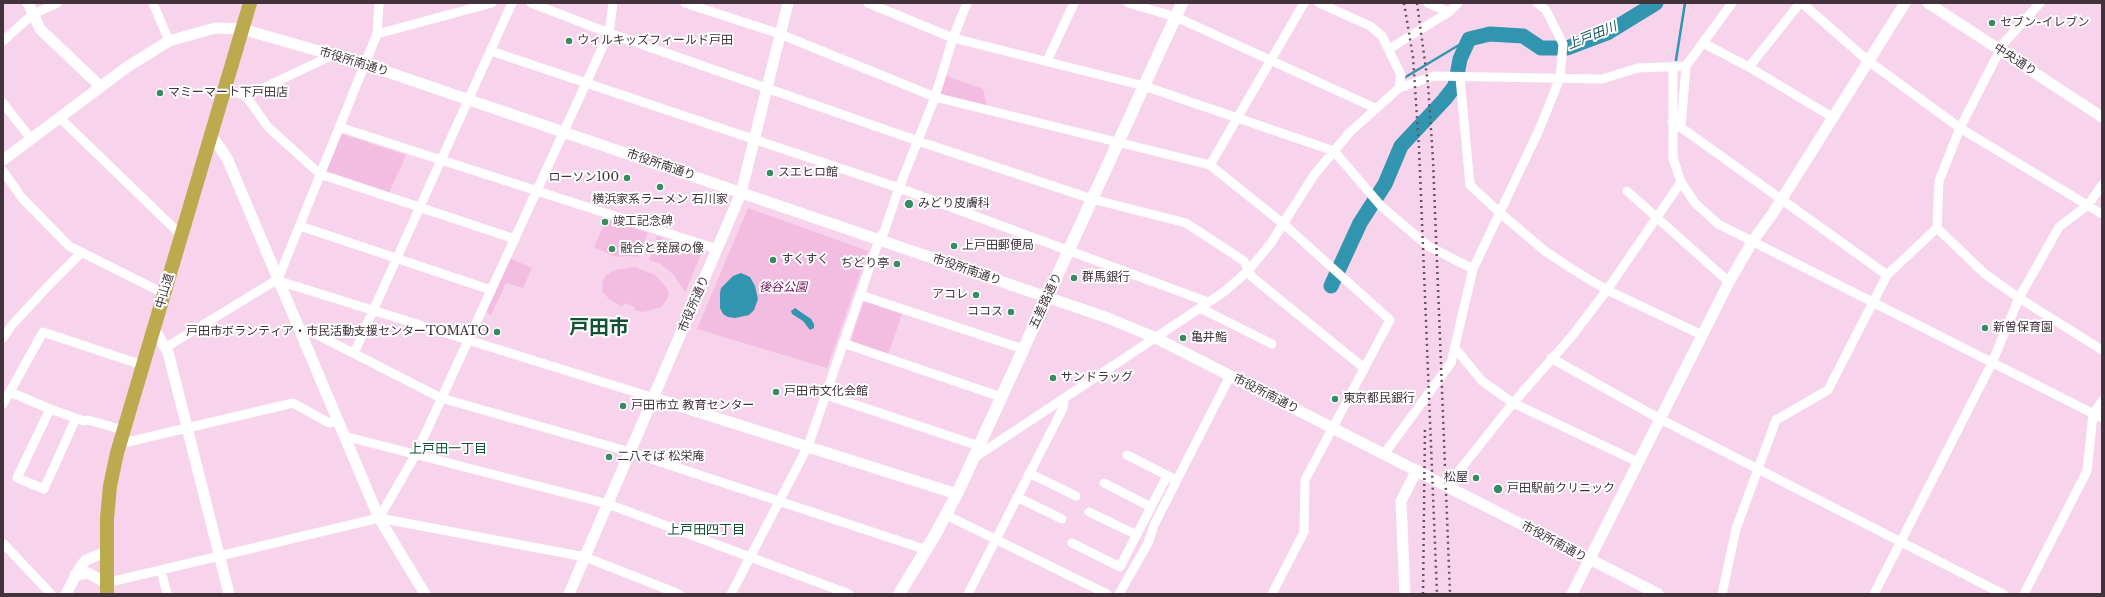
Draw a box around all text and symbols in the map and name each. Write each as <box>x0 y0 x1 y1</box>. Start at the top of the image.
place label: セブン-イレブン <box>2000 16 2090 30</box>
marker: セブン-イレブン <box>1987 18 1997 28</box>
water label: 上戸田川 <box>1565 19 1619 53</box>
place label: ウィルキッズフィールド戸田 <box>577 34 733 48</box>
marker: ウィルキッズフィールド戸田 <box>564 36 574 46</box>
street label: 中央通り <box>1991 41 2039 79</box>
street label: 市役所南通り <box>317 45 391 79</box>
place label: マミーマート下戸田店 <box>168 86 288 100</box>
marker: マミーマート下戸田店 <box>155 88 165 98</box>
street label: 市役所南通り <box>625 146 697 184</box>
place label: スエヒロ館 <box>778 166 838 180</box>
marker: スエヒロ館 <box>765 168 775 178</box>
place label: ローソン100 <box>549 171 619 185</box>
marker: ローソン100 <box>622 173 632 183</box>
marker: 横浜家系ラーメン 石川家 <box>655 182 665 192</box>
place label: 横浜家系ラーメン 石川家 <box>592 193 728 207</box>
place label: みどり皮膚科 <box>918 197 990 211</box>
marker: みどり皮膚科 <box>903 198 915 210</box>
place label: 竣工記念碑 <box>613 215 673 229</box>
marker: 竣工記念碑 <box>600 217 610 227</box>
place label: 上戸田郵便局 <box>962 239 1034 253</box>
marker: 上戸田郵便局 <box>949 241 959 251</box>
place label: 融合と発展の像 <box>620 242 704 256</box>
marker: 融合と発展の像 <box>607 244 617 254</box>
street label: 市役所南通り <box>931 251 1003 289</box>
place label: すくすく <box>781 253 829 267</box>
marker: すくすく <box>768 255 778 265</box>
place label: ぢどり亭 <box>841 257 889 271</box>
marker: ぢどり亭 <box>892 259 902 269</box>
street label: 五差路通り <box>1027 271 1065 331</box>
place label: 群馬銀行 <box>1082 271 1130 285</box>
street label: 中山道 <box>153 272 177 310</box>
marker: 群馬銀行 <box>1069 273 1079 283</box>
street label: 市役所通り <box>676 274 712 334</box>
park label: 後谷公園 <box>759 281 807 295</box>
place label: アコレ <box>932 288 968 302</box>
marker: アコレ <box>971 290 981 300</box>
place label: ココス <box>967 305 1003 319</box>
marker: ココス <box>1006 307 1016 317</box>
district label: 戸田市 <box>569 316 629 340</box>
place label: 新曽保育園 <box>1993 321 2053 335</box>
marker: 新曽保育園 <box>1980 323 1990 333</box>
place label: 戸田市ボランティア・市民活動支援センターTOMATO <box>186 325 489 339</box>
marker: 戸田市ボランティア・市民活動支援センターTOMATO <box>492 327 502 337</box>
place label: 亀井鮨 <box>1191 331 1227 345</box>
marker: 亀井鮨 <box>1178 333 1188 343</box>
place label: サンドラッグ <box>1061 371 1133 385</box>
street label: 市役所南通り <box>1231 371 1301 417</box>
marker: サンドラッグ <box>1048 373 1058 383</box>
place label: 戸田市文化会館 <box>784 385 868 399</box>
marker: 戸田市文化会館 <box>771 387 781 397</box>
place label: 東京都民銀行 <box>1343 392 1415 406</box>
marker: 東京都民銀行 <box>1330 394 1340 404</box>
place label: 戸田市立 教育センター <box>631 399 754 413</box>
marker: 戸田市立 教育センター <box>618 401 628 411</box>
district label: 上戸田一丁目 <box>409 441 487 457</box>
place label: 二八そば 松栄庵 <box>617 450 704 464</box>
marker: 二八そば 松栄庵 <box>604 452 614 462</box>
place label: 松屋 <box>1444 471 1468 485</box>
marker: 松屋 <box>1471 473 1481 483</box>
place label: 戸田駅前クリニック <box>1507 482 1615 496</box>
marker: 戸田駅前クリニック <box>1492 483 1504 495</box>
street label: 市役所南通り <box>1519 519 1589 565</box>
district label: 上戸田四丁目 <box>667 522 745 538</box>

